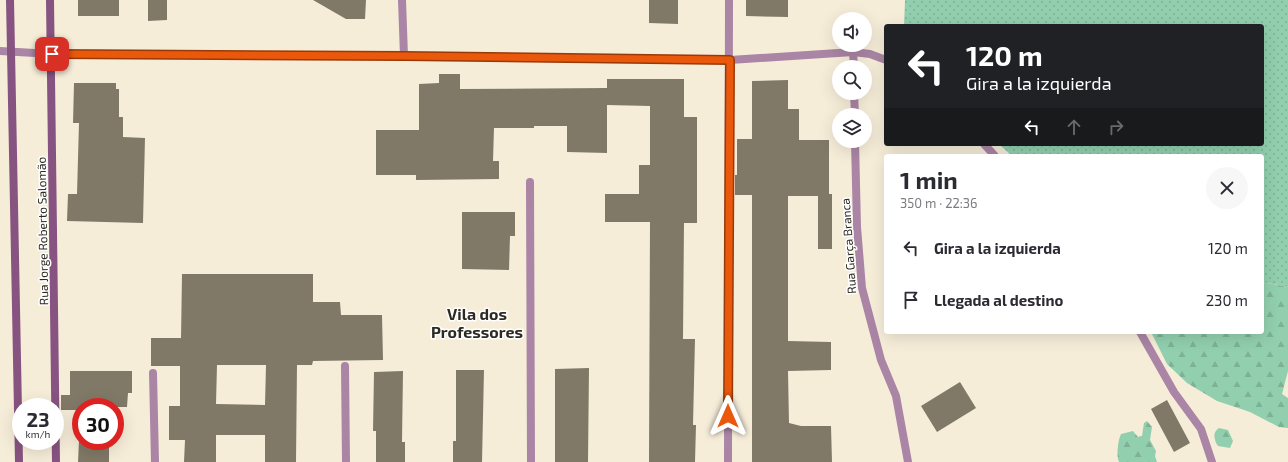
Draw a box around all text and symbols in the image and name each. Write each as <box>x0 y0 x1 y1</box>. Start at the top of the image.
map controls <box>832 12 872 148</box>
button: sound <box>832 12 872 52</box>
pin <box>35 37 69 71</box>
text: 120 m <box>966 38 1043 72</box>
icon: left <box>900 40 952 92</box>
icon: arrive <box>41 43 63 65</box>
button: search <box>832 60 872 100</box>
text: Gira a la izquierda <box>966 72 1112 94</box>
button: layers <box>832 108 872 148</box>
icon: left <box>1021 116 1043 138</box>
icon: ahead <box>1063 116 1085 138</box>
icon: right <box>1105 116 1127 138</box>
street label: Rua Jorge Roberto Salomão <box>34 156 50 305</box>
text: 1 min <box>900 165 958 194</box>
button: close <box>1206 167 1248 209</box>
text: 350 m · 22:36 <box>900 195 978 211</box>
street label: Rua Garça Branca <box>838 198 859 294</box>
icon: left <box>900 237 922 259</box>
text: Gira a la izquierda <box>934 239 1061 257</box>
text: 120 m <box>1208 239 1248 257</box>
icon: arrive <box>900 289 922 311</box>
text: Llegada al destino <box>934 291 1063 309</box>
text: 230 m <box>1206 291 1248 309</box>
district label: Vila dos Professores <box>431 304 523 341</box>
position arrow <box>707 395 749 437</box>
speed limit sign: 30 <box>72 398 124 450</box>
text: 23 <box>27 407 49 431</box>
text: km/h <box>26 428 50 440</box>

